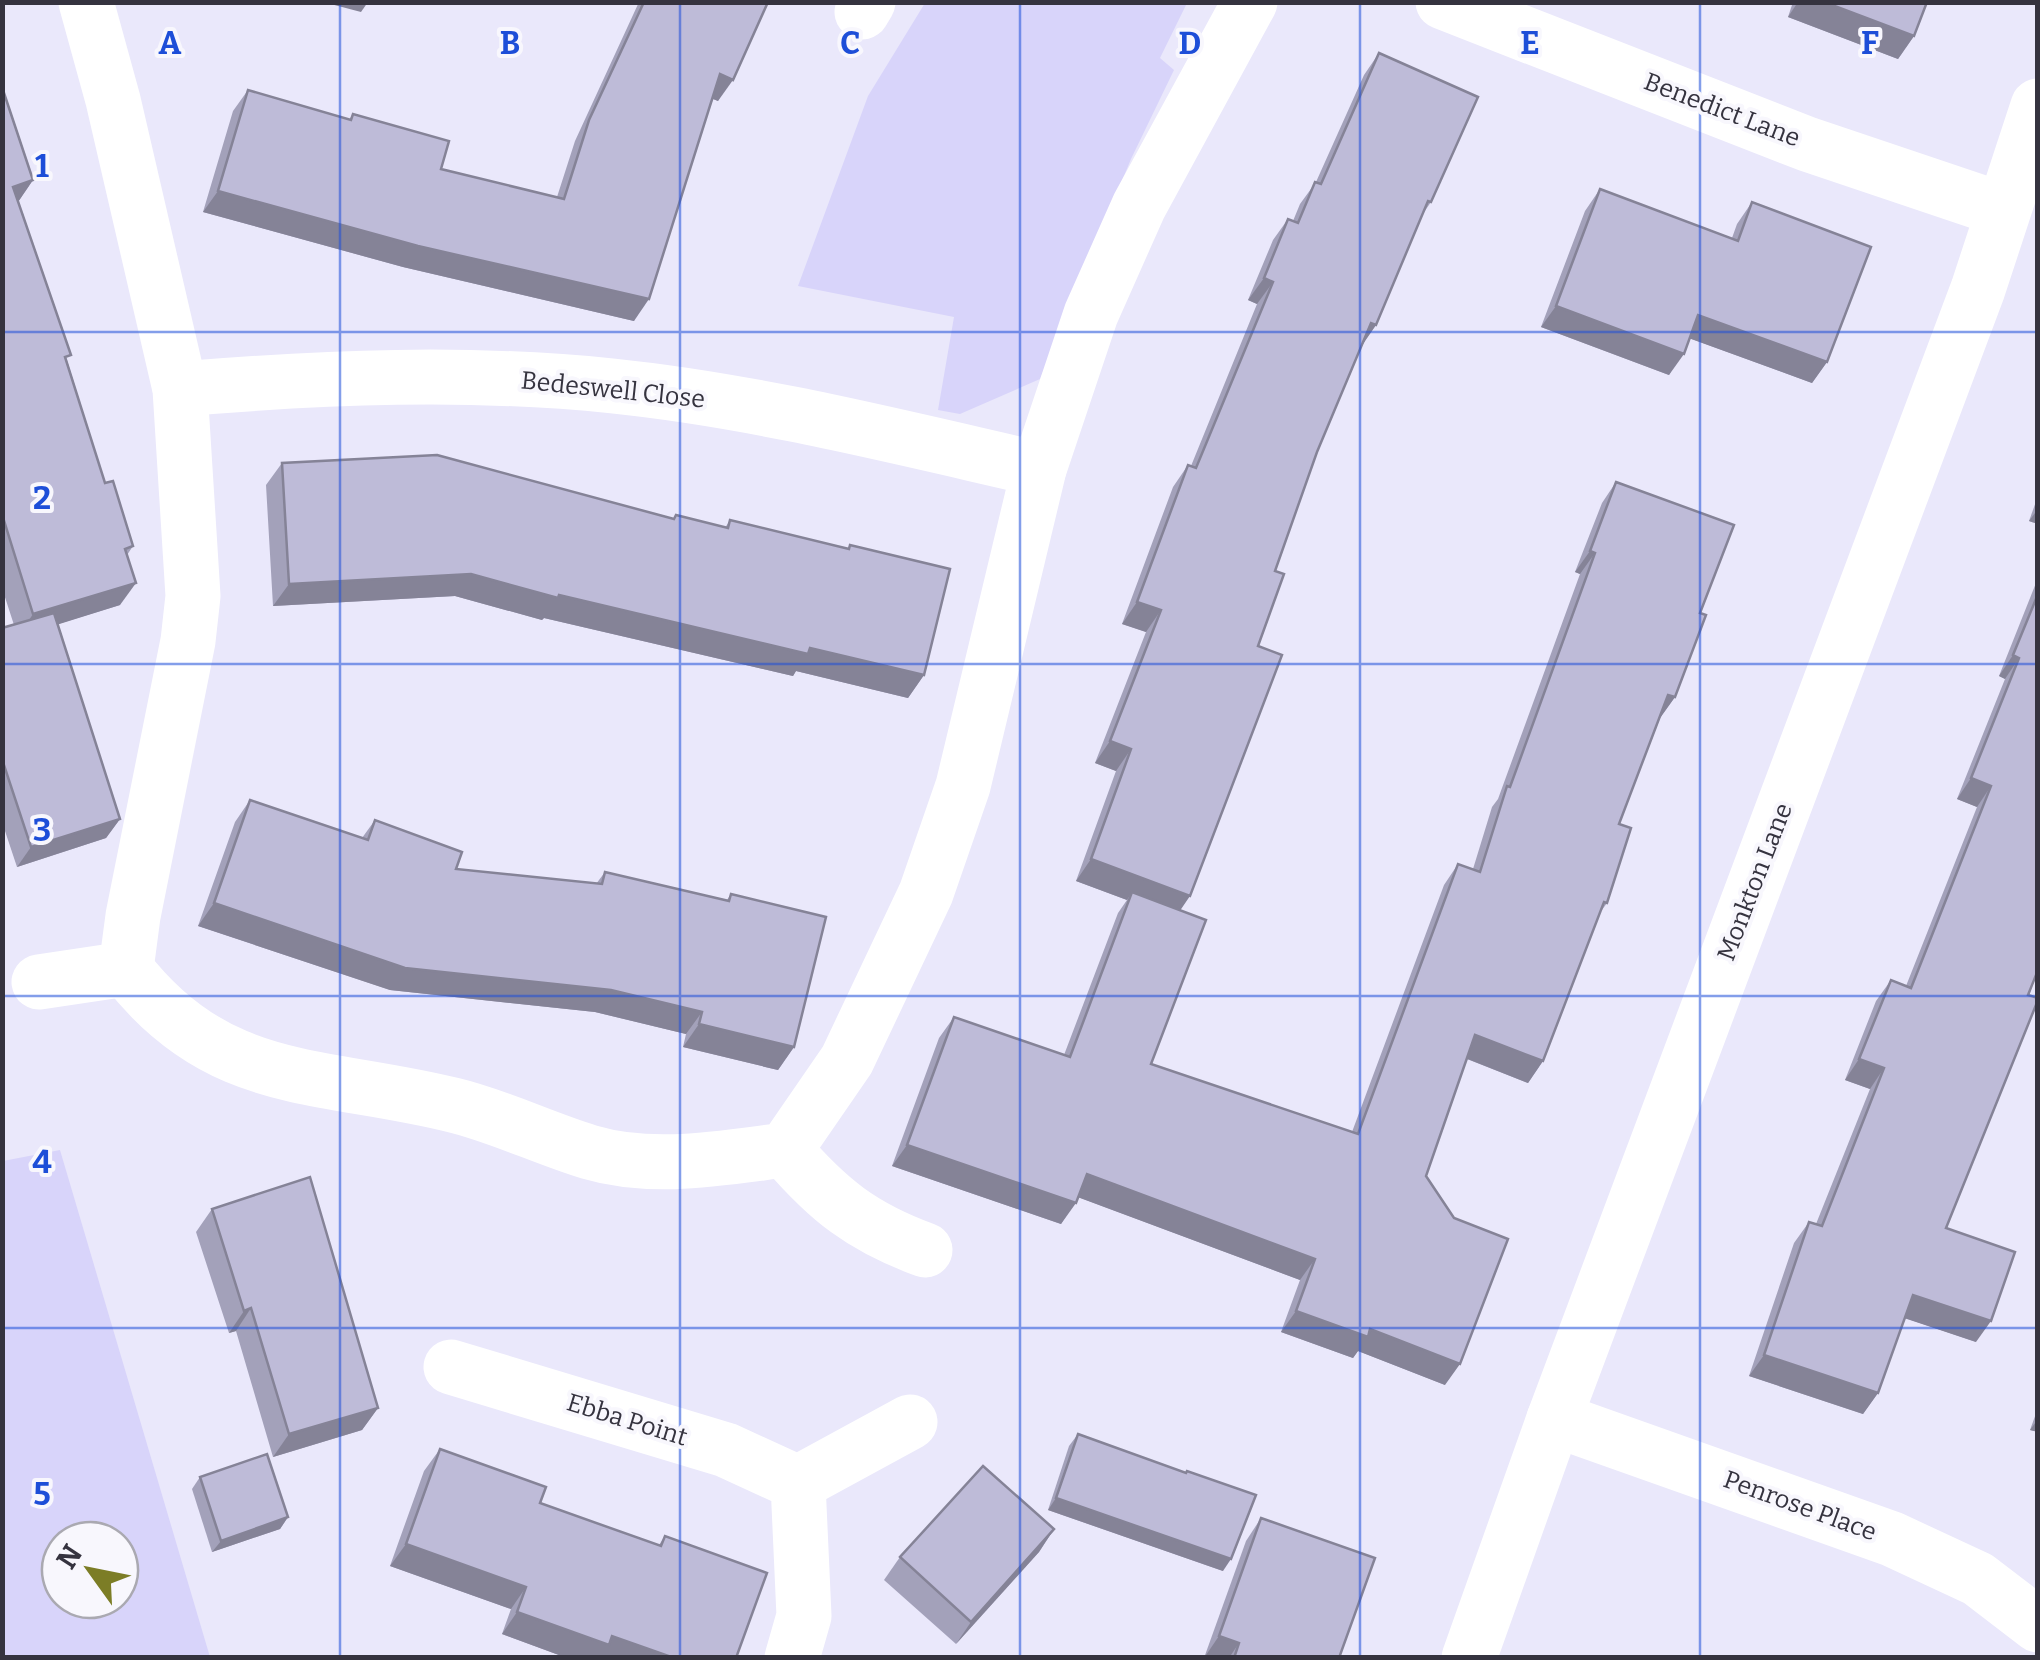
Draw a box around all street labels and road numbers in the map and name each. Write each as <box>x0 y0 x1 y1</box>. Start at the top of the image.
street label: Benedict Lane <box>1640 67 1804 153</box>
street label: Bedeswell Close <box>520 365 706 415</box>
street label: Monkton Lane <box>1711 799 1799 965</box>
street label: Ebba Point <box>563 1387 691 1453</box>
street label: Penrose Place <box>1719 1464 1881 1548</box>

